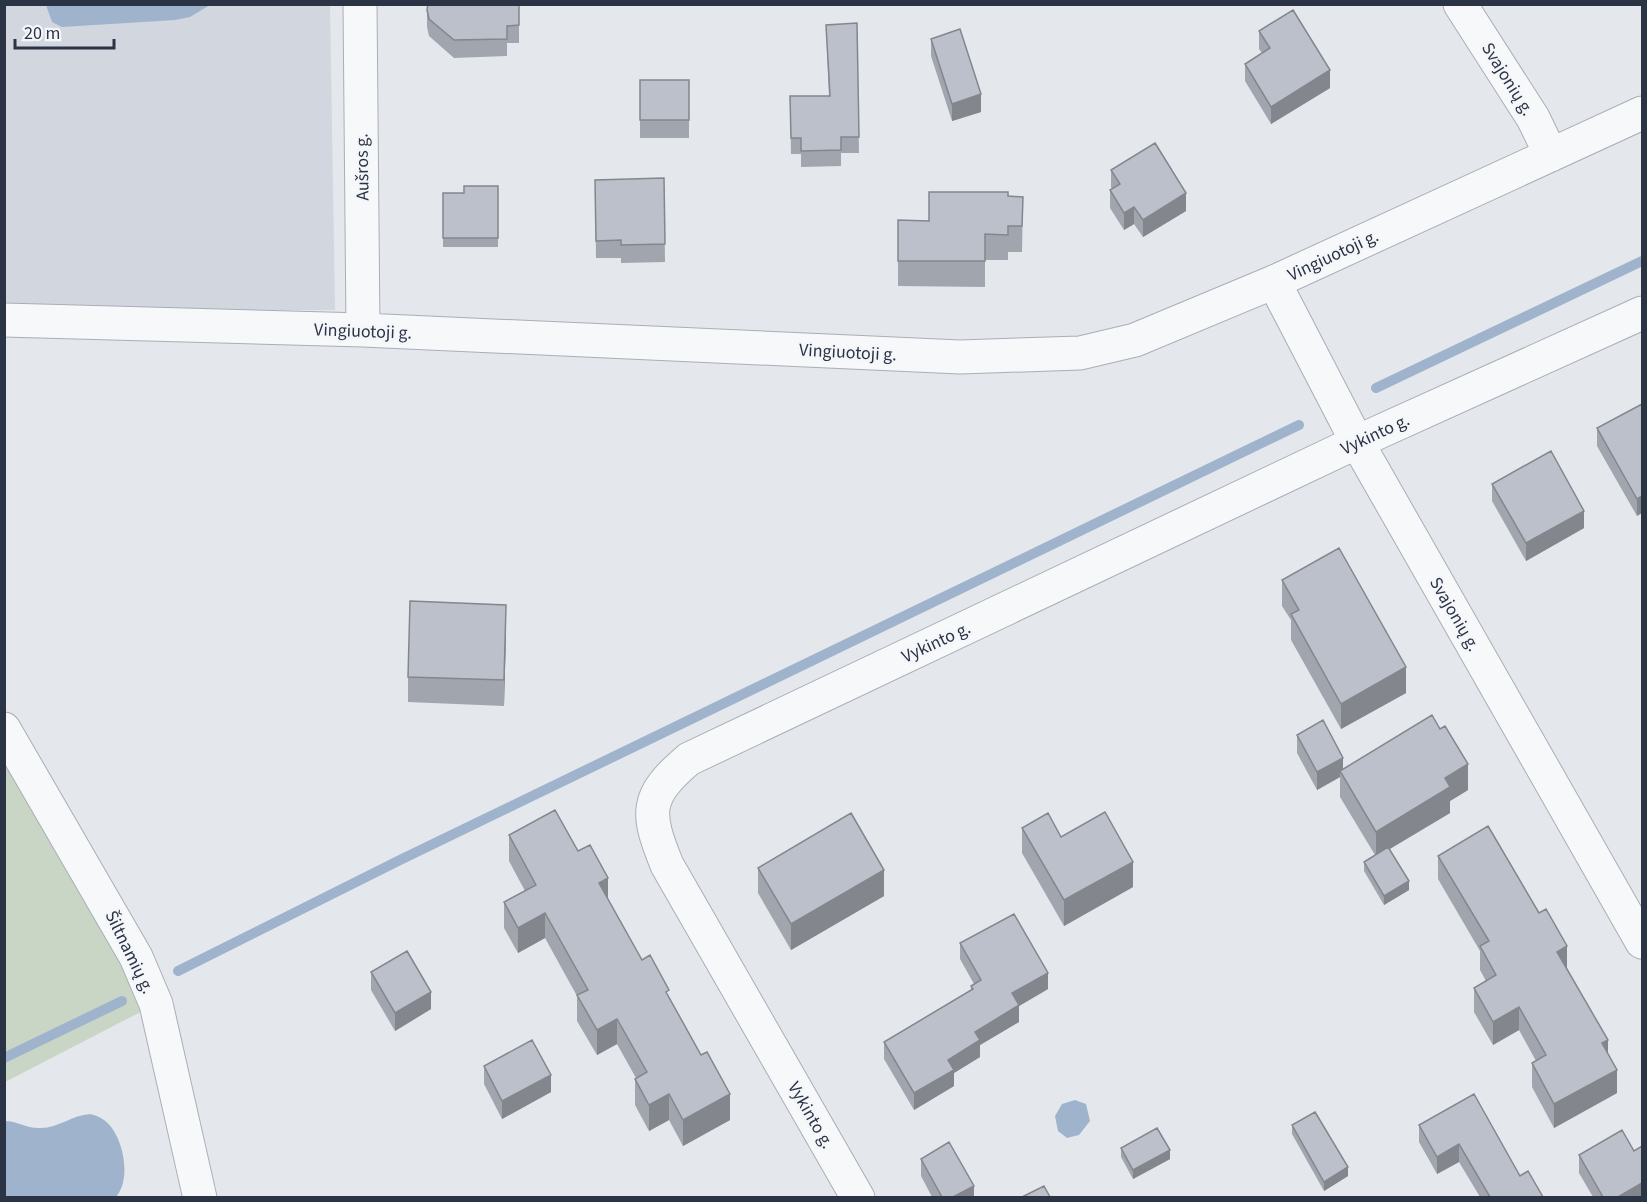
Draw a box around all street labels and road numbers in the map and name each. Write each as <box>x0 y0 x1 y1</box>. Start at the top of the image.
street label: Svajonių g. <box>1475 38 1540 121</box>
street label: Aušros g. <box>349 133 376 201</box>
street label: Vingiuotoji g. <box>1284 223 1383 287</box>
street label: Vingiuotoji g. <box>314 317 412 346</box>
street label: Vingiuotoji g. <box>798 337 898 368</box>
street label: Vykinto g. <box>1337 408 1414 461</box>
street label: Svajonių g. <box>1423 572 1486 656</box>
street label: Vykinto g. <box>898 616 975 669</box>
street label: Šiltnamių g. <box>99 906 160 998</box>
street label: Vykinto g. <box>781 1077 840 1153</box>

